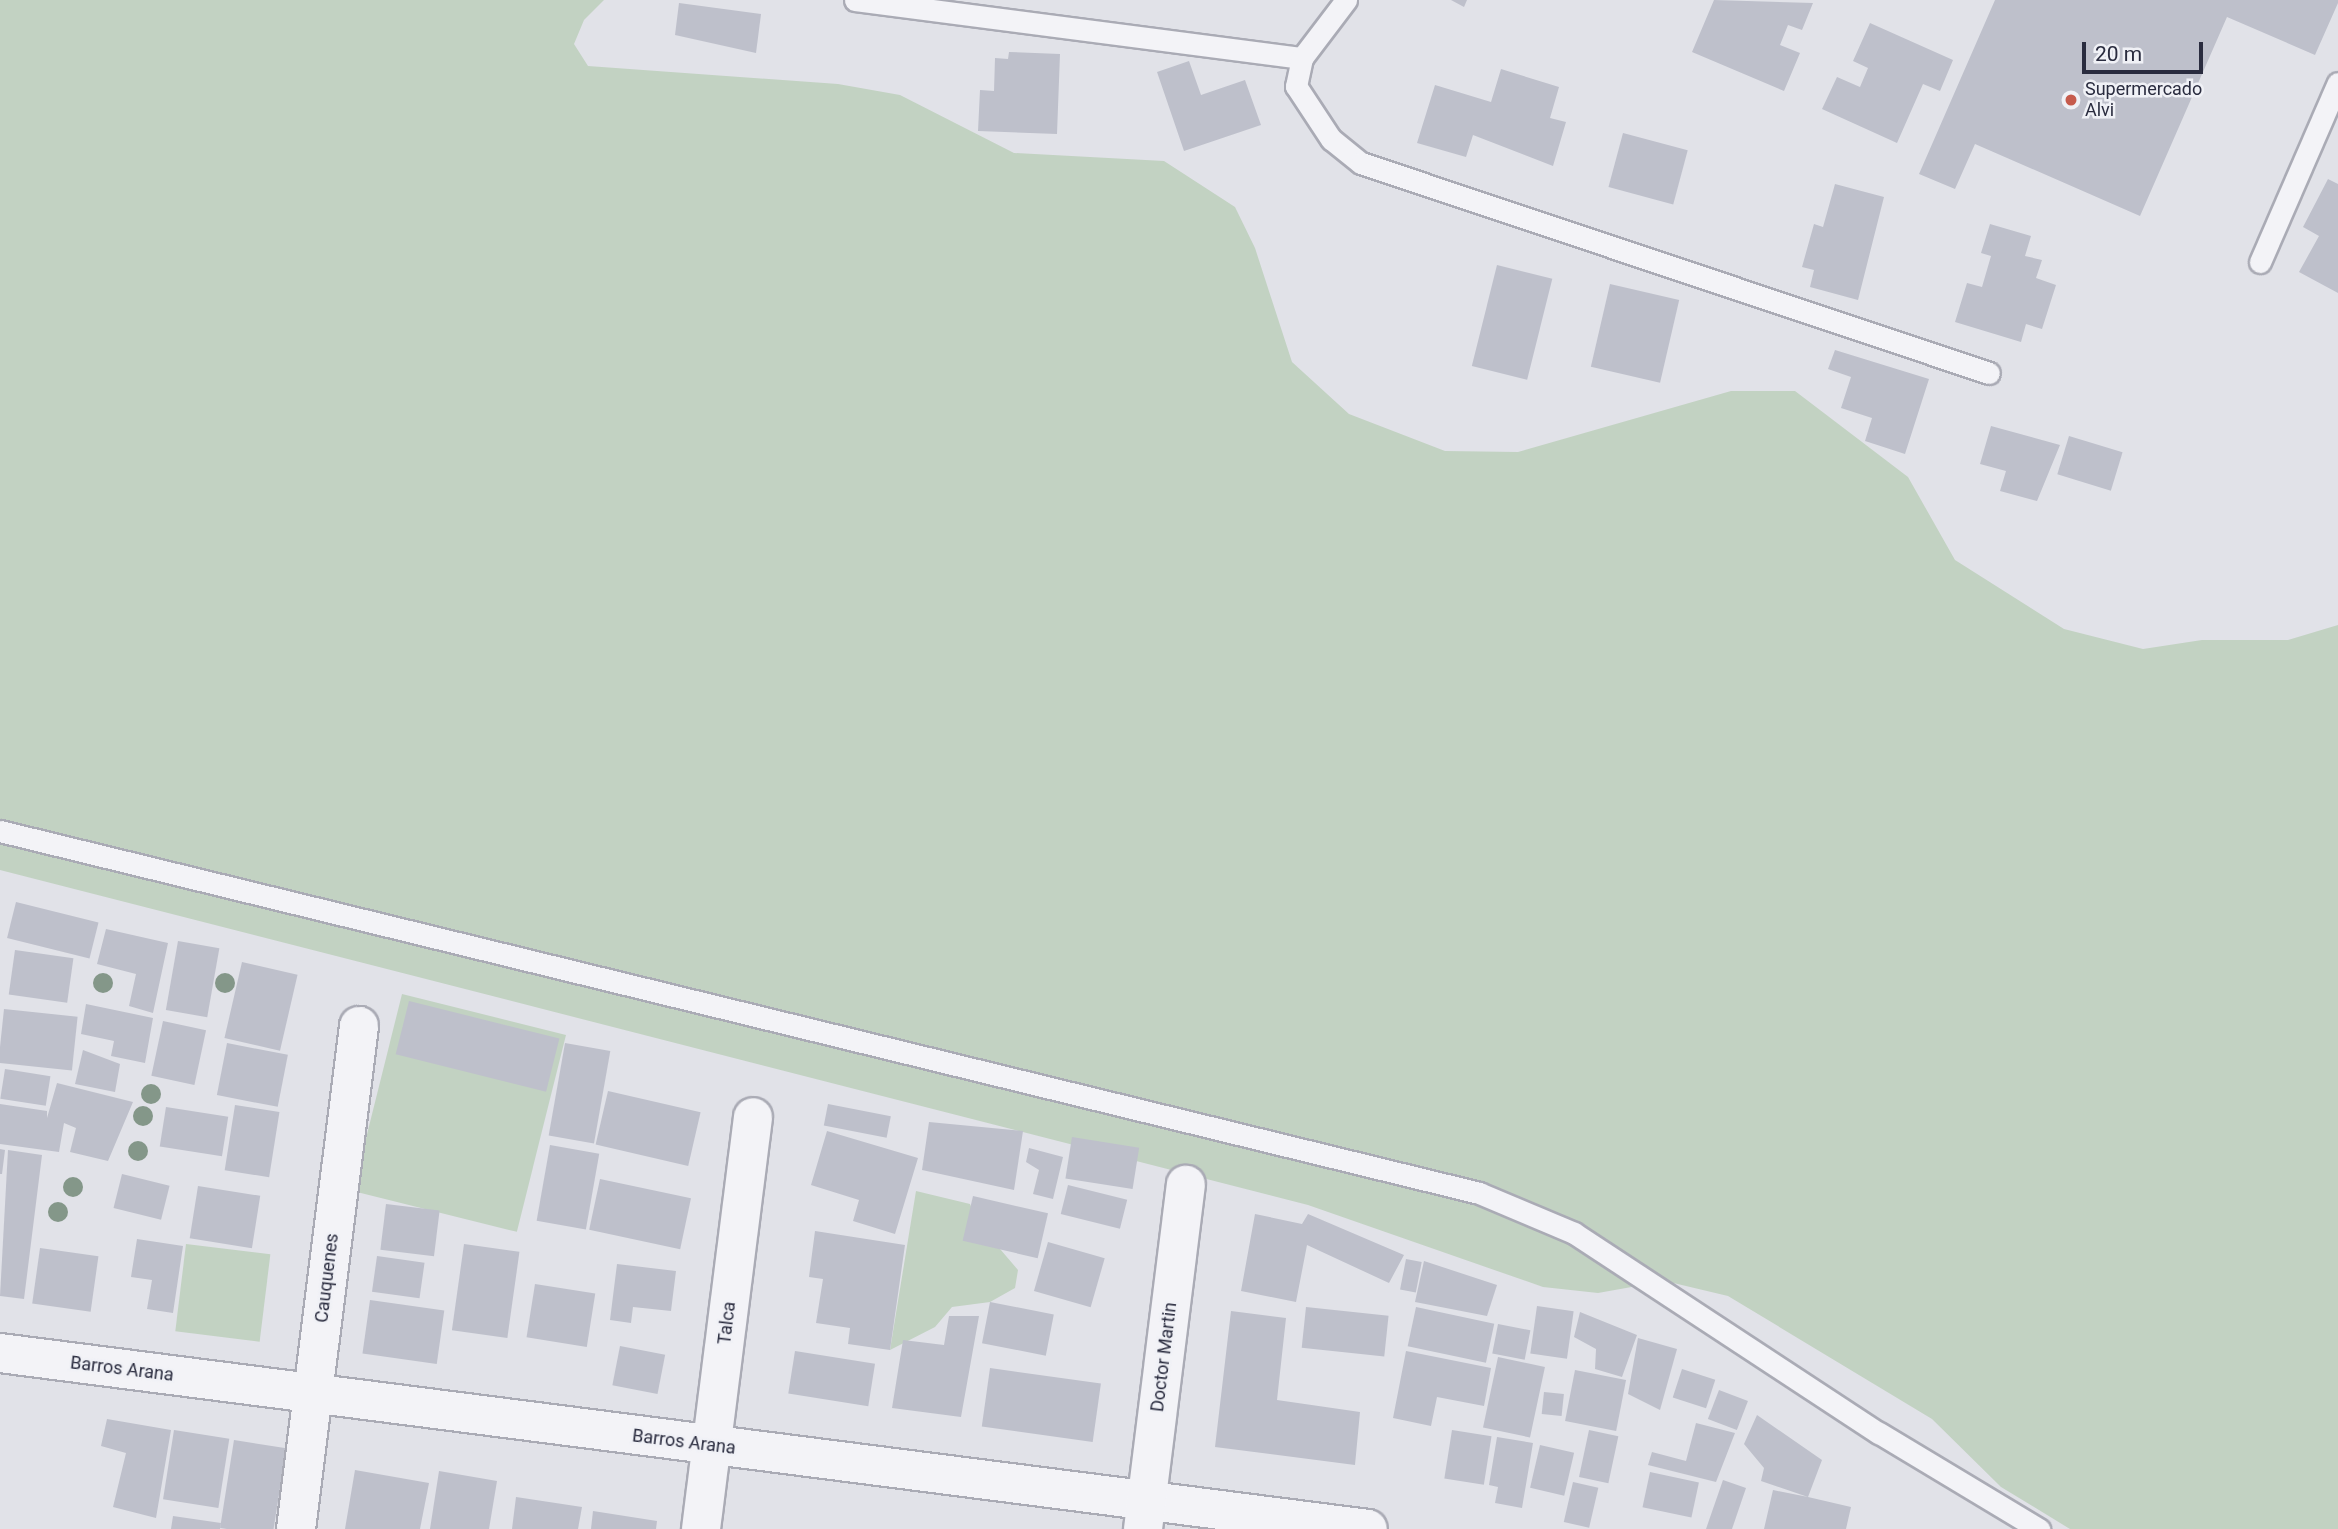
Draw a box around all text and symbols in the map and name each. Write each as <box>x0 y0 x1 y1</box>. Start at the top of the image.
scale bar <box>2086 28 2207 72</box>
text: 20 m <box>2095 42 2142 66</box>
place label: Supermercado Alvi <box>2085 79 2202 122</box>
marker: Supermercado Alvi <box>2063 92 2079 108</box>
street label: Cauquenes <box>311 1232 343 1324</box>
street label: Talca <box>714 1300 740 1346</box>
street label: Doctor Martin <box>1147 1301 1181 1413</box>
street label: Barros Arana <box>69 1352 175 1386</box>
street label: Barros Arana <box>631 1425 737 1459</box>

